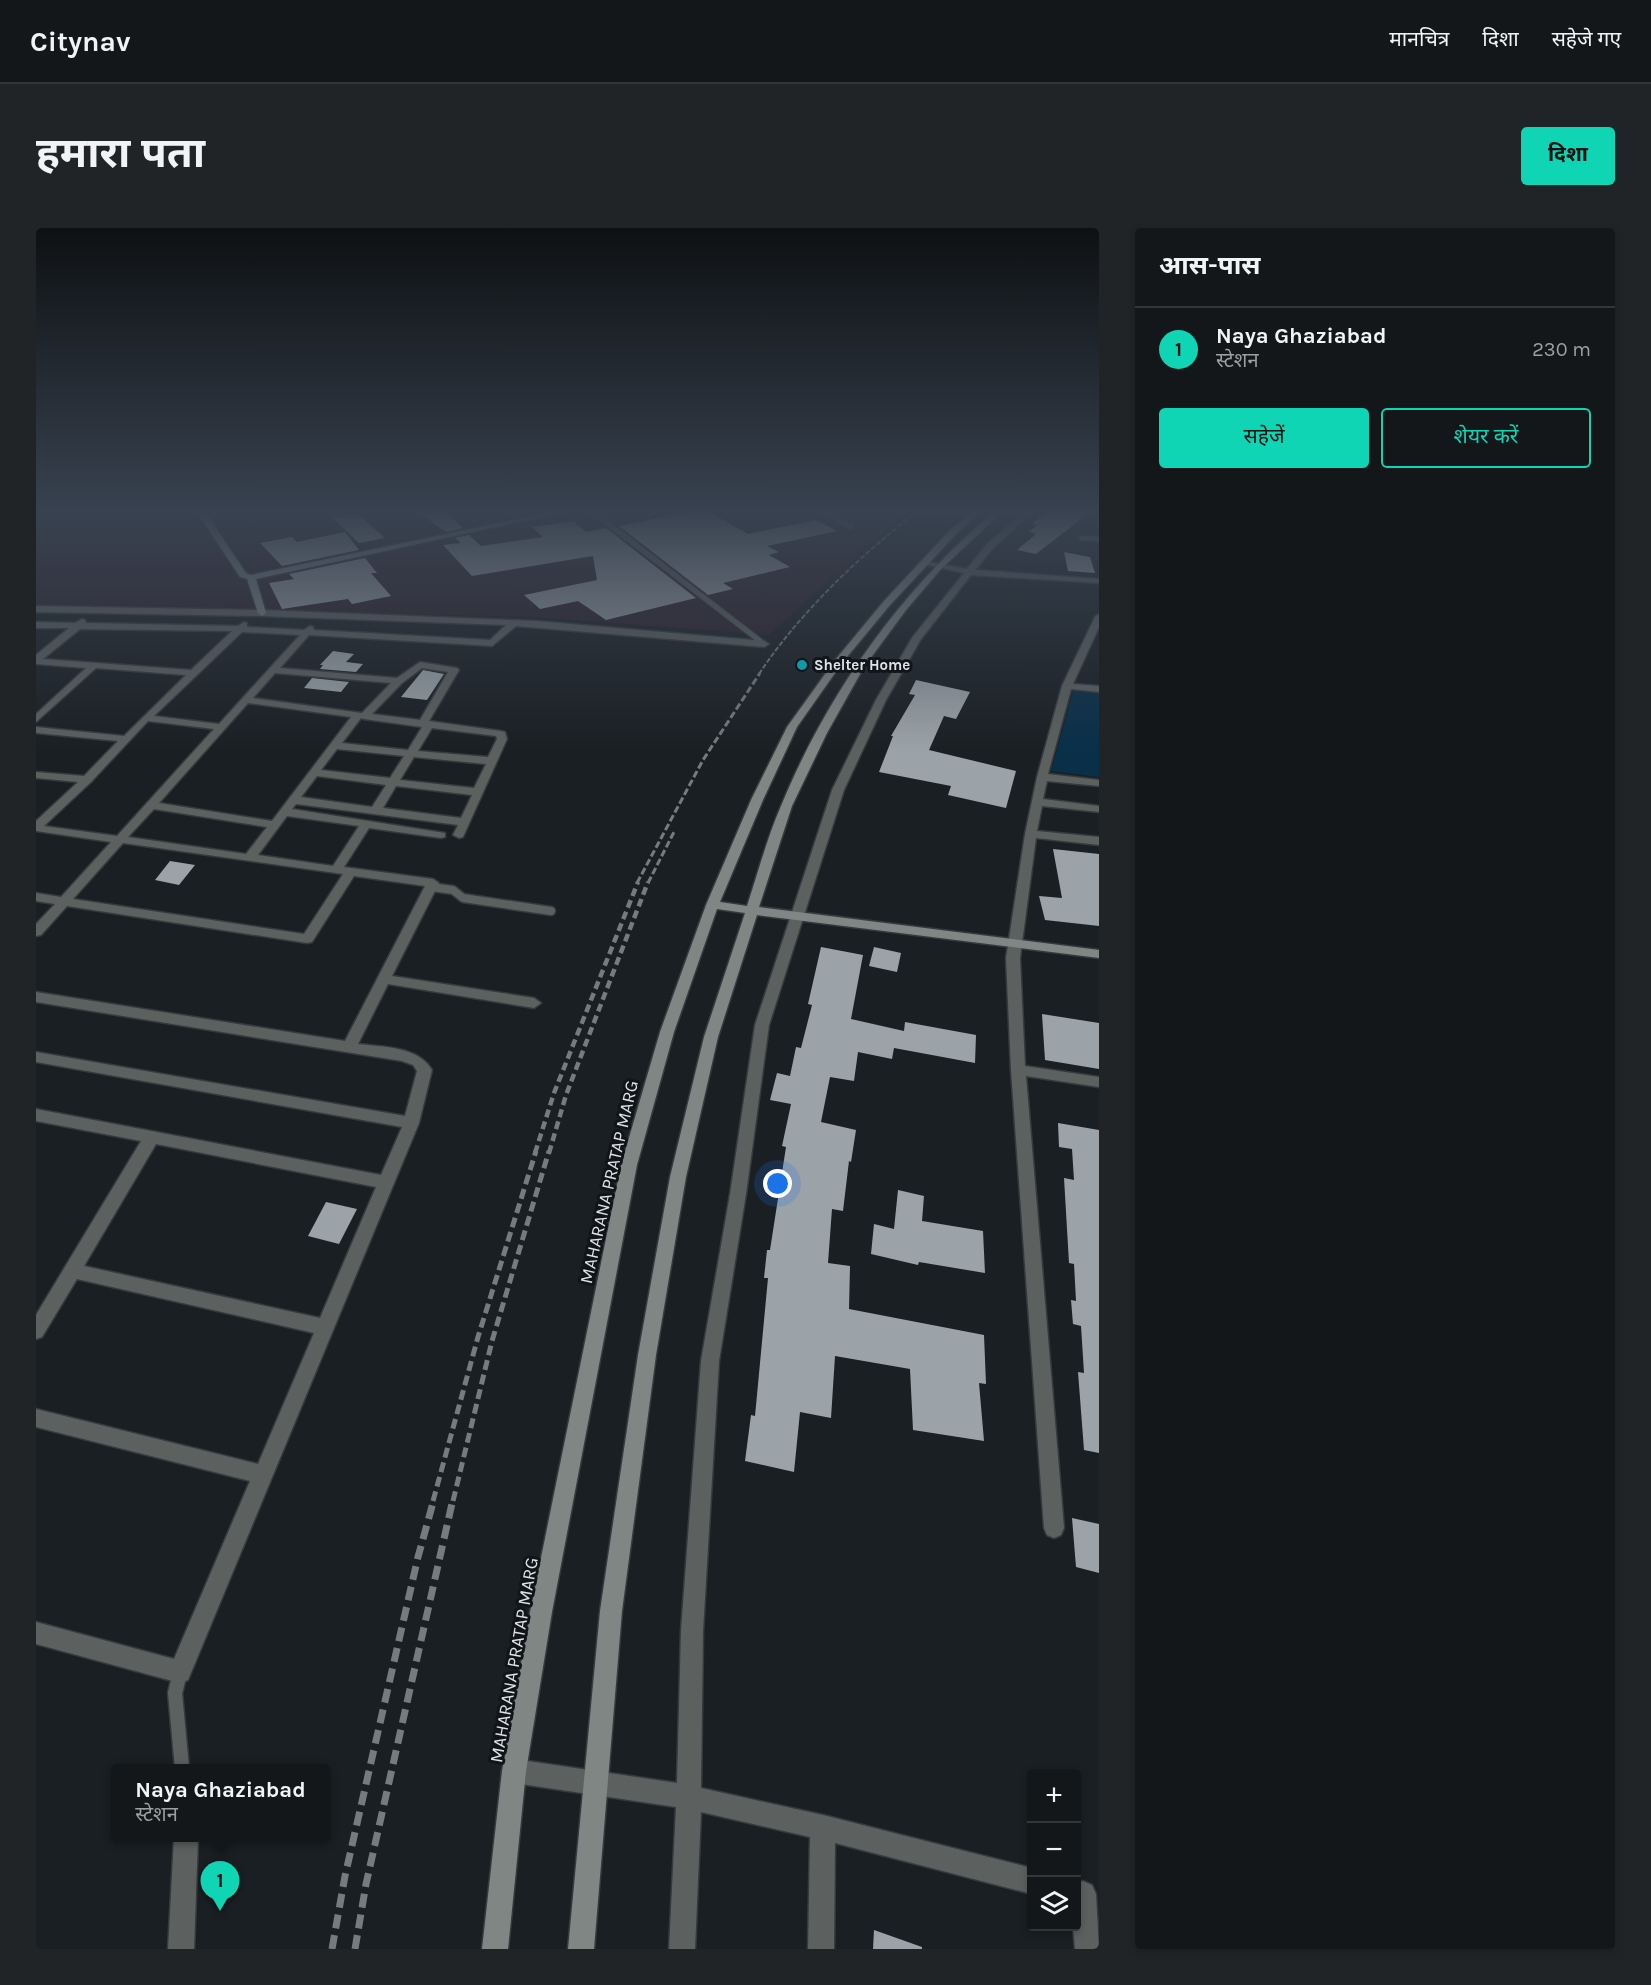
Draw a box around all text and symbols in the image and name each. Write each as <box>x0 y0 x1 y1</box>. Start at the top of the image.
text: Citynav <box>30 25 130 58</box>
text: मानचित्र <box>1389 27 1449 51</box>
text: दिशा <box>1482 27 1519 51</box>
text: सहेजे गए <box>1552 27 1621 51</box>
button: दिशा <box>1521 127 1615 185</box>
text: हमारा पता <box>36 128 205 178</box>
text: आस-पास <box>1159 250 1261 281</box>
text: Naya Ghaziabad <box>1216 323 1387 349</box>
text: 1 <box>1175 338 1182 361</box>
text: 230 m <box>1532 338 1591 361</box>
text: स्टेशन <box>1216 349 1259 372</box>
button: सहेजें <box>1159 408 1369 468</box>
button: शेयर करें <box>1381 408 1591 468</box>
place label: Shelter Home <box>814 656 910 674</box>
marker: Shelter Home <box>795 658 809 672</box>
street label: MAHARANA PRATAP MARG <box>575 1078 643 1286</box>
your location <box>763 1169 792 1198</box>
street label: MAHARANA PRATAP MARG <box>485 1556 543 1764</box>
popup <box>111 1764 330 1842</box>
map controls <box>1027 1769 1081 1931</box>
button: + <box>1027 1769 1081 1823</box>
text: Naya Ghaziabad <box>135 1777 306 1803</box>
text: स्टेशन <box>135 1803 178 1826</box>
button: − <box>1027 1823 1081 1877</box>
pin: 1 <box>200 1862 240 1911</box>
button: layers <box>1027 1877 1081 1931</box>

